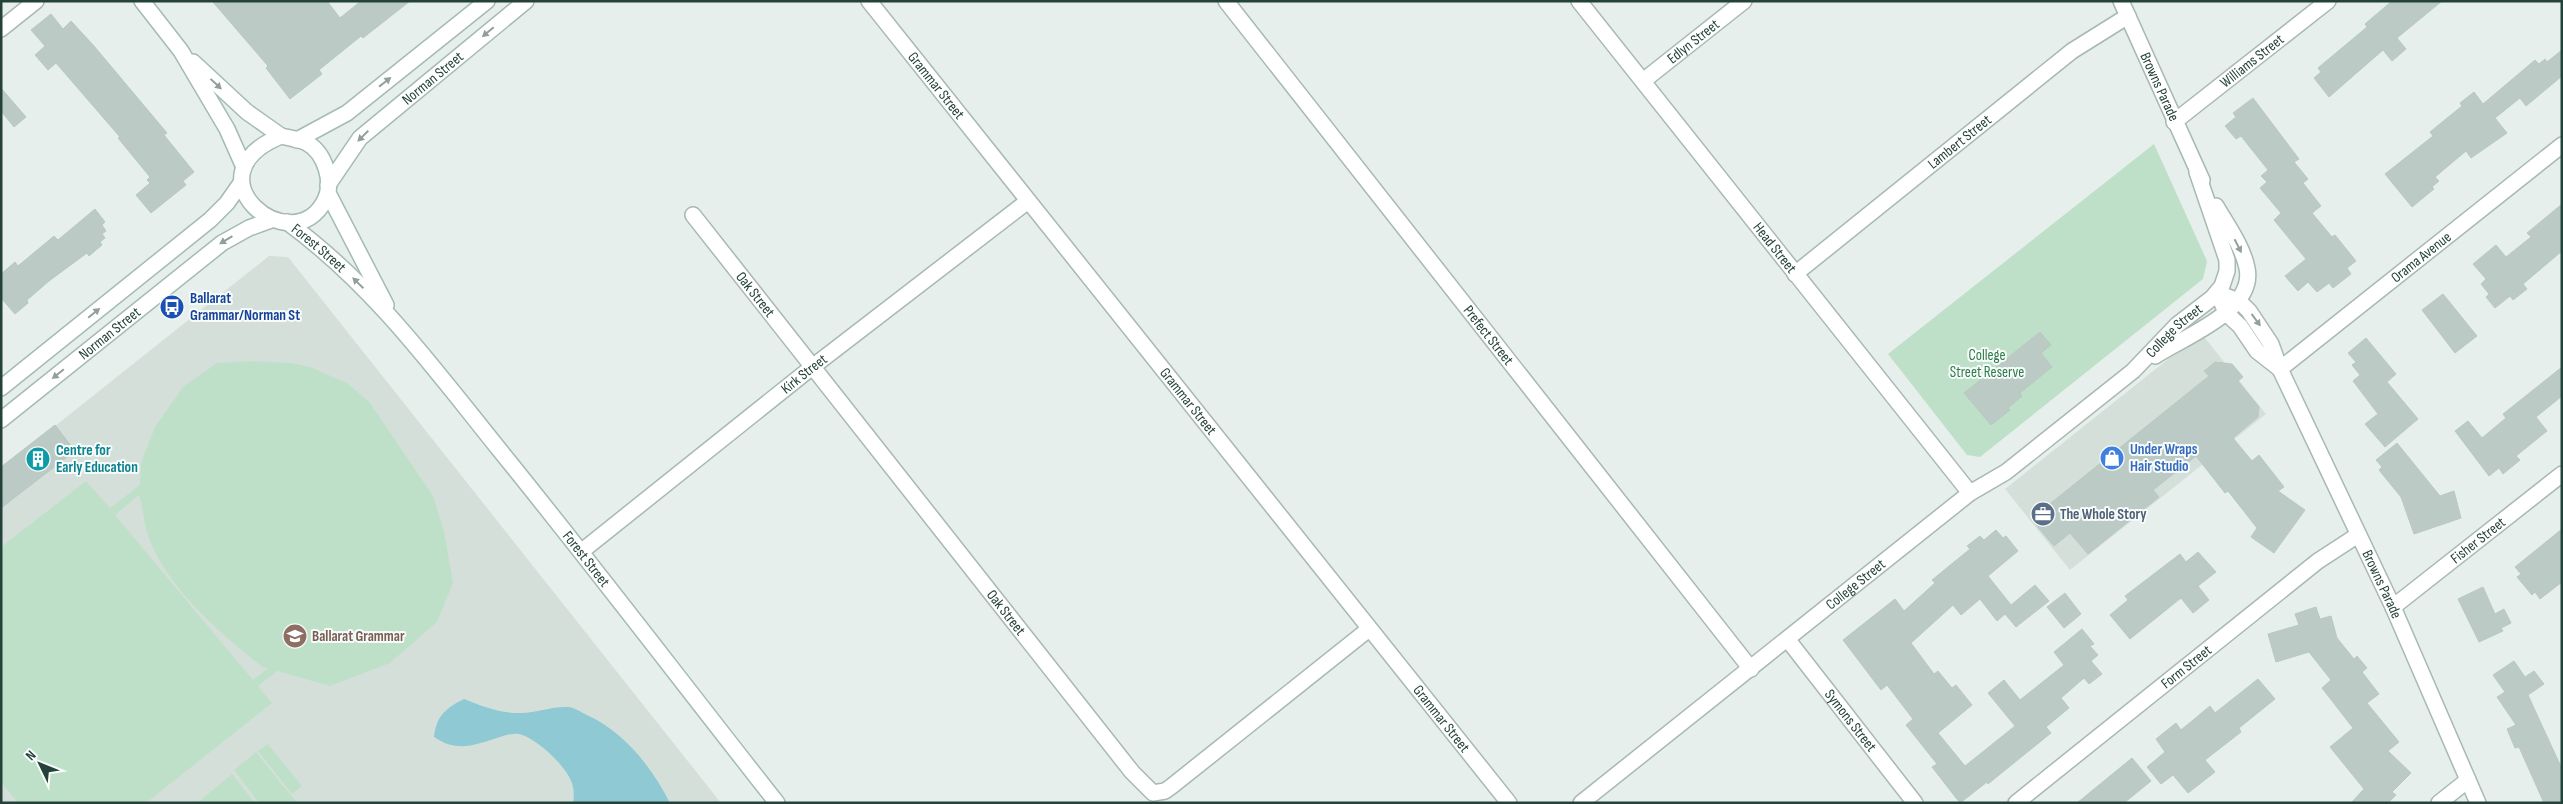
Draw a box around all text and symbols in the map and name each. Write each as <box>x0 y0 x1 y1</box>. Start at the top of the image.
street label: Edlyn Street <box>1663 15 1724 68</box>
one-way arrow <box>482 27 495 38</box>
street label: Williams Street <box>2216 30 2288 92</box>
street label: Norman Street <box>398 47 468 109</box>
street label: Grammar Street <box>903 48 969 124</box>
street label: Browns Parade <box>2135 49 2183 124</box>
one-way arrow <box>378 77 391 88</box>
one-way arrow <box>210 78 222 90</box>
street label: Lambert Street <box>1924 110 1996 173</box>
one-way arrow <box>358 130 370 142</box>
street label: Head Street <box>1749 219 1801 278</box>
street label: Forest Street <box>287 220 350 277</box>
street label: Orama Avenue <box>2387 228 2455 287</box>
one-way arrow <box>220 236 233 245</box>
one-way arrow <box>2234 238 2242 253</box>
street label: Oak Street <box>731 268 779 322</box>
one-way arrow <box>352 277 364 289</box>
place label: Ballarat Grammar/Norman St <box>190 289 300 325</box>
bus stop icon: Ballarat Grammar/Norman St <box>159 294 185 320</box>
street label: College Street <box>2142 300 2207 362</box>
street label: Prefect Street <box>1459 302 1518 370</box>
street label: Norman Street <box>75 303 145 364</box>
one-way arrow <box>87 308 100 319</box>
one-way arrow <box>2251 313 2261 327</box>
park label: College Street Reserve <box>1950 346 2024 382</box>
street label: Kirk Street <box>777 350 831 398</box>
street label: Grammar Street <box>1155 364 1221 439</box>
one-way arrow <box>52 369 65 380</box>
place label: Under Wraps Hair Studio <box>2130 440 2198 476</box>
place label: Centre for Early Education <box>56 441 138 477</box>
shop icon: Under Wraps Hair Studio <box>2099 445 2125 471</box>
building icon: Centre for Early Education <box>25 446 51 472</box>
office icon: The Whole Story <box>2030 501 2056 527</box>
place label: The Whole Story <box>2060 505 2147 524</box>
street label: Fisher Street <box>2447 513 2510 568</box>
street label: Forest Street <box>558 527 614 591</box>
street label: Browns Parade <box>2357 547 2406 622</box>
street label: College Street <box>1822 555 1890 614</box>
street label: Oak Street <box>982 586 1030 640</box>
school or university icon: Ballarat Grammar <box>282 623 308 649</box>
place label: Ballarat Grammar <box>312 627 405 646</box>
street label: Form Street <box>2157 641 2216 693</box>
street label: Grammar Street <box>1409 681 1474 757</box>
street label: Symons Street <box>1820 686 1881 756</box>
north arrow <box>15 739 65 789</box>
text: N <box>22 747 40 764</box>

